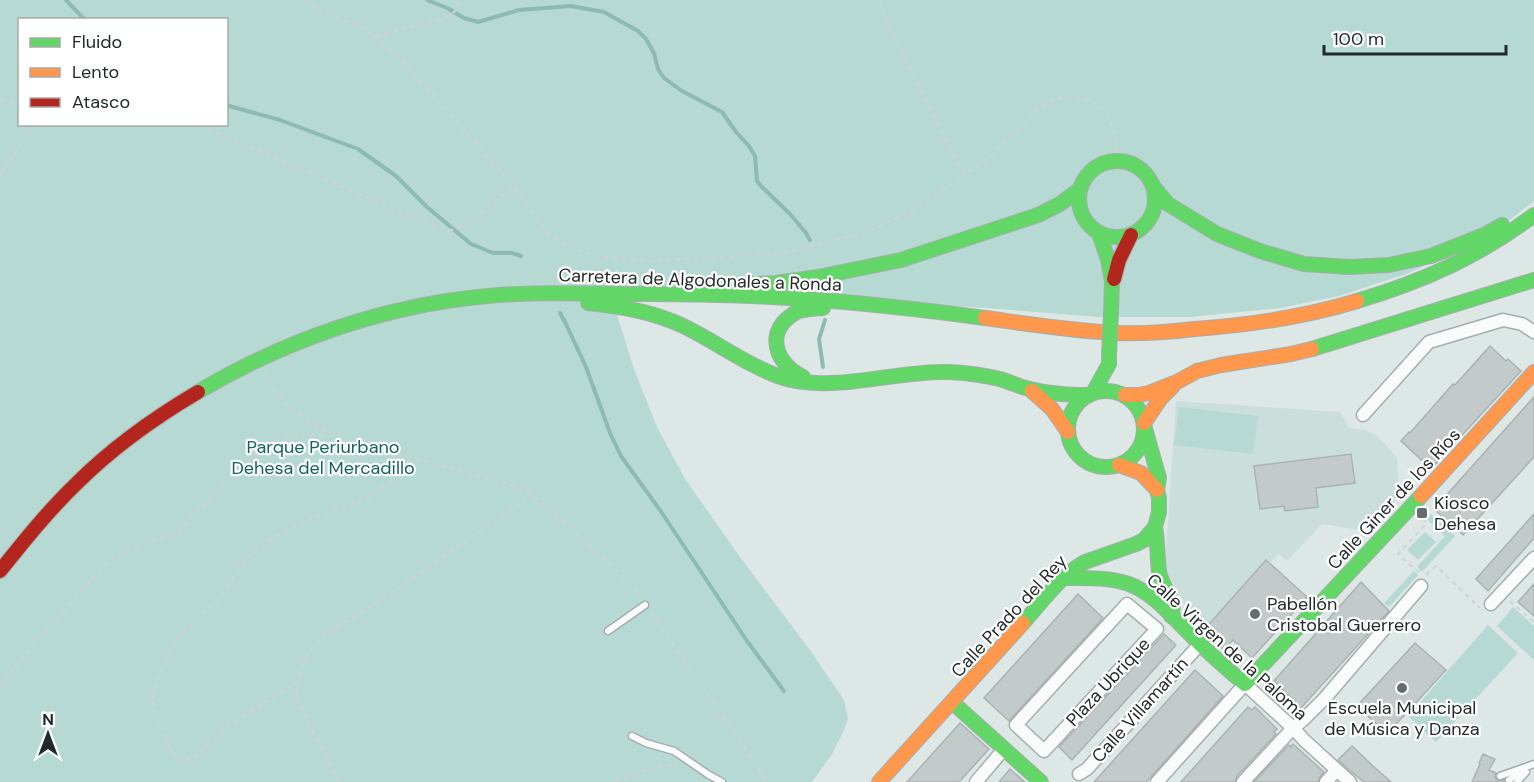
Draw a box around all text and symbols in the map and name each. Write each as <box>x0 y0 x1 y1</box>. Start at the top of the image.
legend <box>18 18 228 126</box>
scale bar <box>1324 18 1506 56</box>
text: 100 m <box>1333 27 1384 51</box>
text: Fluido <box>72 30 122 54</box>
text: Lento <box>72 60 119 84</box>
text: Atasco <box>72 90 130 114</box>
street label: Carretera de Algodonales a Ronda <box>558 263 842 297</box>
street label: Calle Giner de los Ríos <box>1322 423 1466 575</box>
park label: Parque Periurbano Dehesa del Mercadillo <box>231 435 415 480</box>
place label: Kiosco Dehesa <box>1434 491 1496 536</box>
marker: Kiosco Dehesa <box>1415 506 1429 520</box>
street label: Calle Prado del Rey <box>946 549 1072 683</box>
street label: Calle Virgen de la Paloma <box>1141 568 1313 726</box>
place label: Pabellón Cristobal Guerrero <box>1267 592 1421 637</box>
marker: Pabellón Cristobal Guerrero <box>1248 607 1262 621</box>
street label: Plaza Ubrique <box>1061 633 1155 731</box>
street label: Calle Villamartín <box>1086 652 1194 768</box>
marker: Escuela Municipal de Música y Danza <box>1395 681 1409 695</box>
place label: Escuela Municipal de Música y Danza <box>1324 696 1480 741</box>
north arrow <box>18 704 78 764</box>
text: N <box>42 709 54 730</box>

